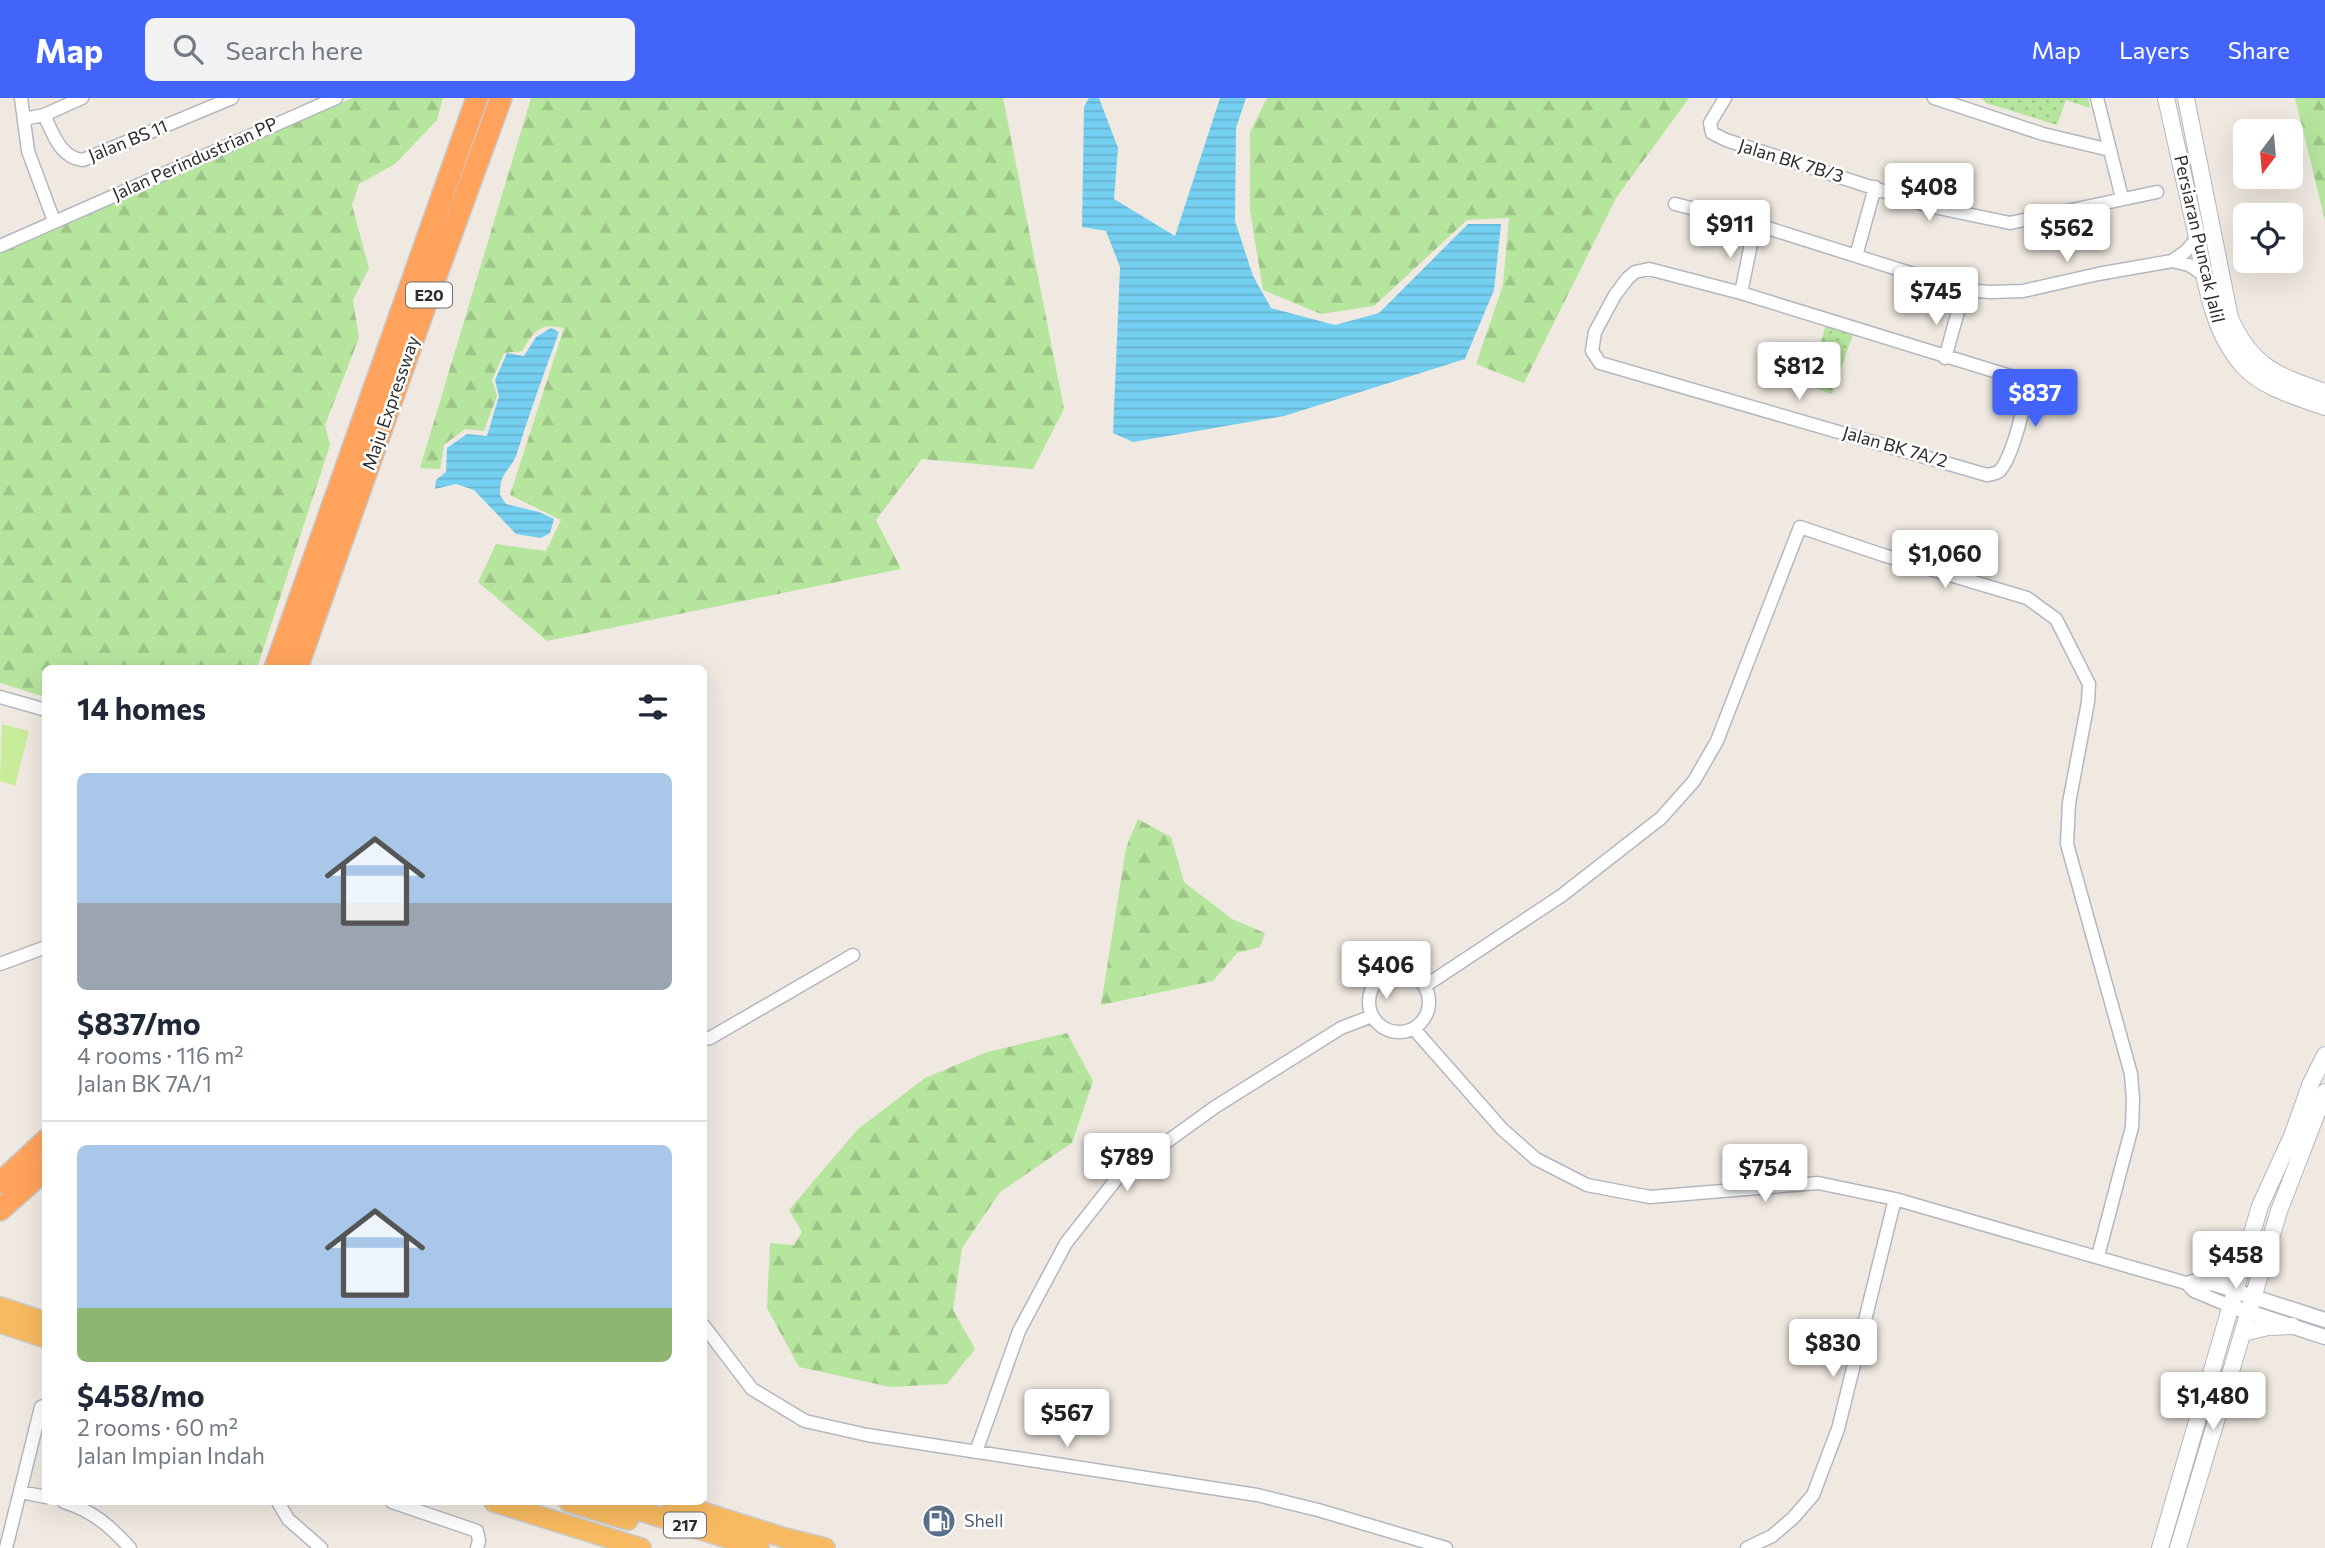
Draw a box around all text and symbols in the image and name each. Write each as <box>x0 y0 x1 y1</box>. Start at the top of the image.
search box <box>145 18 635 81</box>
text: Map <box>35 29 103 70</box>
icon: search <box>169 30 207 68</box>
text: Search here <box>225 34 363 65</box>
text: Map <box>2032 35 2081 64</box>
text: Layers <box>2119 35 2190 64</box>
text: Share <box>2228 35 2290 64</box>
street label: Jalan Perindustrian PP <box>109 112 281 204</box>
street label: Jalan BS 11 <box>85 114 170 166</box>
north arrow <box>2233 119 2303 189</box>
map controls <box>2233 119 2303 273</box>
street label: Jalan BK 7B/3 <box>1736 134 1847 186</box>
street label: Persiaran Puncak Jalil <box>2170 153 2230 325</box>
pin: $408 <box>1888 164 1970 223</box>
text: $408 <box>1901 172 1957 200</box>
pin: $911 <box>1689 200 1771 260</box>
button: locate <box>2233 203 2303 273</box>
pin: $562 <box>2026 204 2108 264</box>
text: $911 <box>1706 209 1754 237</box>
text: $562 <box>2040 213 2094 241</box>
pin: $745 <box>1895 268 1977 327</box>
text: $745 <box>1910 276 1962 304</box>
road number: E20 <box>406 282 452 308</box>
street label: Maju Expressway <box>357 333 423 473</box>
pin: $812 <box>1758 342 1840 402</box>
text: $812 <box>1774 351 1824 379</box>
pin: $837 <box>1994 370 2076 429</box>
text: $837 <box>2008 378 2062 406</box>
street label: Jalan BK 7A/2 <box>1840 421 1950 471</box>
pin: $1,060 <box>1888 531 2002 590</box>
text: $1,060 <box>1908 539 1982 567</box>
icon: filters <box>634 688 672 726</box>
text: 14 homes <box>77 689 206 726</box>
icon: home <box>312 818 438 944</box>
pin: $406 <box>1345 942 1427 1001</box>
text: $406 <box>1358 950 1414 978</box>
text: $837/mo <box>77 1004 201 1041</box>
text: 4 rooms · 116 m² <box>77 1041 244 1069</box>
text: Jalan BK 7A/1 <box>77 1069 212 1097</box>
pin: $789 <box>1086 1134 1168 1193</box>
text: $789 <box>1100 1142 1154 1170</box>
pin: $754 <box>1724 1144 1806 1204</box>
text: $754 <box>1738 1153 1792 1181</box>
icon: home <box>312 1190 438 1316</box>
pin: $458 <box>2195 1232 2277 1291</box>
text: $458 <box>2209 1240 2263 1268</box>
pin: $830 <box>1792 1320 1874 1379</box>
text: $830 <box>1805 1328 1861 1356</box>
pin: $1,480 <box>2156 1372 2270 1432</box>
text: $458/mo <box>77 1376 205 1413</box>
text: $1,480 <box>2177 1381 2249 1409</box>
pin: $567 <box>1026 1390 1108 1449</box>
text: $567 <box>1040 1398 1094 1426</box>
text: 2 rooms · 60 m² <box>77 1413 238 1441</box>
text: Jalan Impian Indah <box>77 1441 265 1469</box>
fuel station icon: Shell <box>920 1502 958 1540</box>
place label: Shell <box>964 1509 1004 1531</box>
road number: 217 <box>664 1512 706 1538</box>

